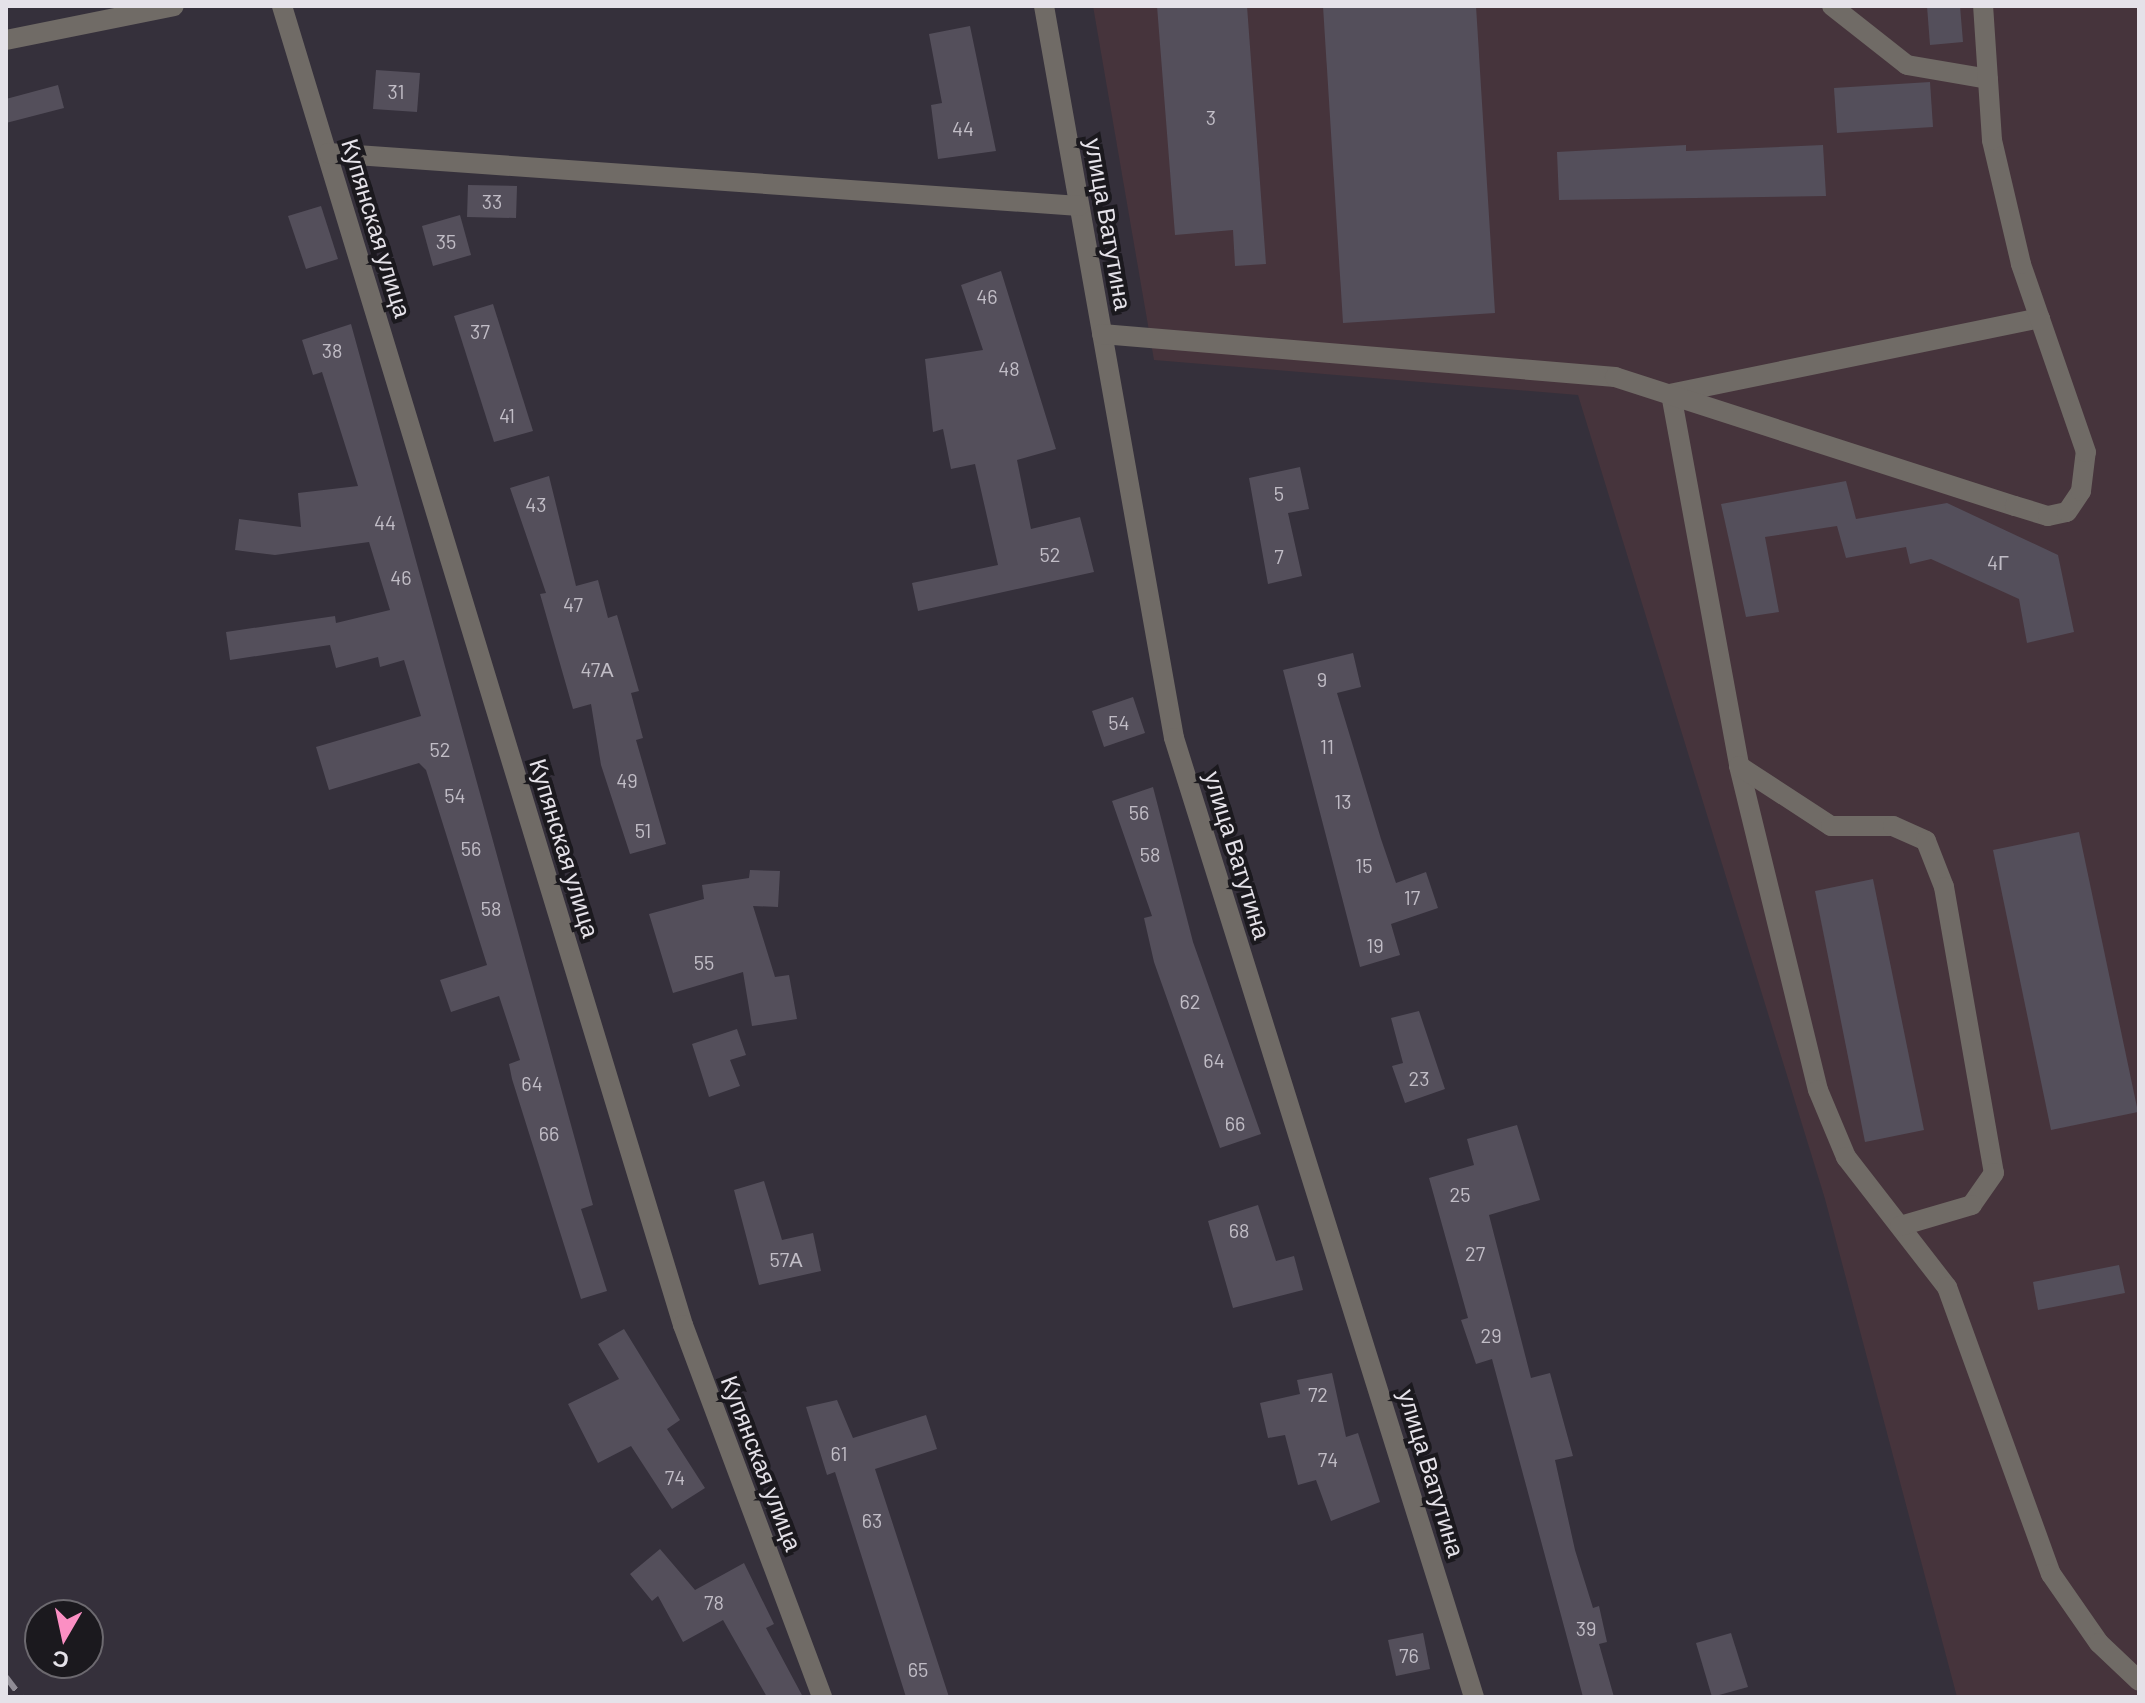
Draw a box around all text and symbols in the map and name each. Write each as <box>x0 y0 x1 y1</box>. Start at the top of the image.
house number: 31 <box>387 79 405 103</box>
house number: 3 <box>1206 105 1216 129</box>
house number: 44 <box>952 116 974 140</box>
street label: Купянская улица <box>336 135 418 321</box>
street label: улица Ватутина <box>1080 136 1138 312</box>
house number: 33 <box>482 189 502 213</box>
house number: 35 <box>436 229 456 253</box>
house number: 46 <box>976 284 998 308</box>
house number: 37 <box>470 319 490 343</box>
house number: 38 <box>322 338 342 362</box>
house number: 48 <box>998 356 1020 380</box>
house number: 41 <box>499 403 515 427</box>
house number: 5 <box>1274 481 1284 505</box>
house number: 43 <box>525 492 547 516</box>
house number: 44 <box>374 510 396 534</box>
house number: 52 <box>1040 542 1060 566</box>
house number: 7 <box>1274 544 1284 568</box>
house number: 4Г <box>1987 550 2009 574</box>
house number: 46 <box>390 565 412 589</box>
house number: 47 <box>563 592 583 616</box>
house number: 47А <box>580 657 614 681</box>
house number: 9 <box>1317 667 1327 691</box>
house number: 54 <box>1108 710 1130 734</box>
house number: 11 <box>1320 734 1334 758</box>
house number: 52 <box>430 737 450 761</box>
street label: Купянская улица <box>524 755 606 941</box>
house number: 49 <box>616 768 638 792</box>
street label: улица Ватутина <box>1199 768 1277 942</box>
house number: 54 <box>444 783 466 807</box>
house number: 13 <box>1334 789 1352 813</box>
house number: 56 <box>1129 800 1149 824</box>
house number: 51 <box>635 818 651 842</box>
house number: 56 <box>461 836 481 860</box>
house number: 58 <box>1140 842 1160 866</box>
house number: 15 <box>1355 853 1373 877</box>
house number: 17 <box>1404 885 1420 909</box>
house number: 58 <box>481 896 501 920</box>
house number: 19 <box>1366 933 1384 957</box>
house number: 55 <box>694 950 714 974</box>
house number: 62 <box>1179 989 1201 1013</box>
house number: 64 <box>1203 1048 1225 1072</box>
house number: 23 <box>1409 1066 1429 1090</box>
house number: 64 <box>521 1071 543 1095</box>
house number: 66 <box>1225 1111 1245 1135</box>
house number: 66 <box>539 1121 559 1145</box>
house number: 25 <box>1450 1182 1470 1206</box>
house number: 68 <box>1229 1218 1249 1242</box>
house number: 27 <box>1465 1241 1485 1265</box>
house number: 57А <box>769 1247 803 1271</box>
house number: 29 <box>1480 1323 1502 1347</box>
street label: Купянская улица <box>715 1371 809 1555</box>
house number: 72 <box>1308 1382 1328 1406</box>
street label: улица Ватутина <box>1393 1386 1471 1560</box>
house number: 61 <box>831 1441 847 1465</box>
house number: 74 <box>1318 1447 1338 1471</box>
house number: 74 <box>665 1465 685 1489</box>
house number: 63 <box>862 1508 882 1532</box>
house number: 78 <box>704 1590 724 1614</box>
north arrow <box>24 1599 104 1679</box>
house number: 39 <box>1576 1616 1596 1640</box>
house number: 76 <box>1399 1643 1419 1667</box>
text: С <box>51 1647 70 1675</box>
house number: 65 <box>908 1657 928 1681</box>

